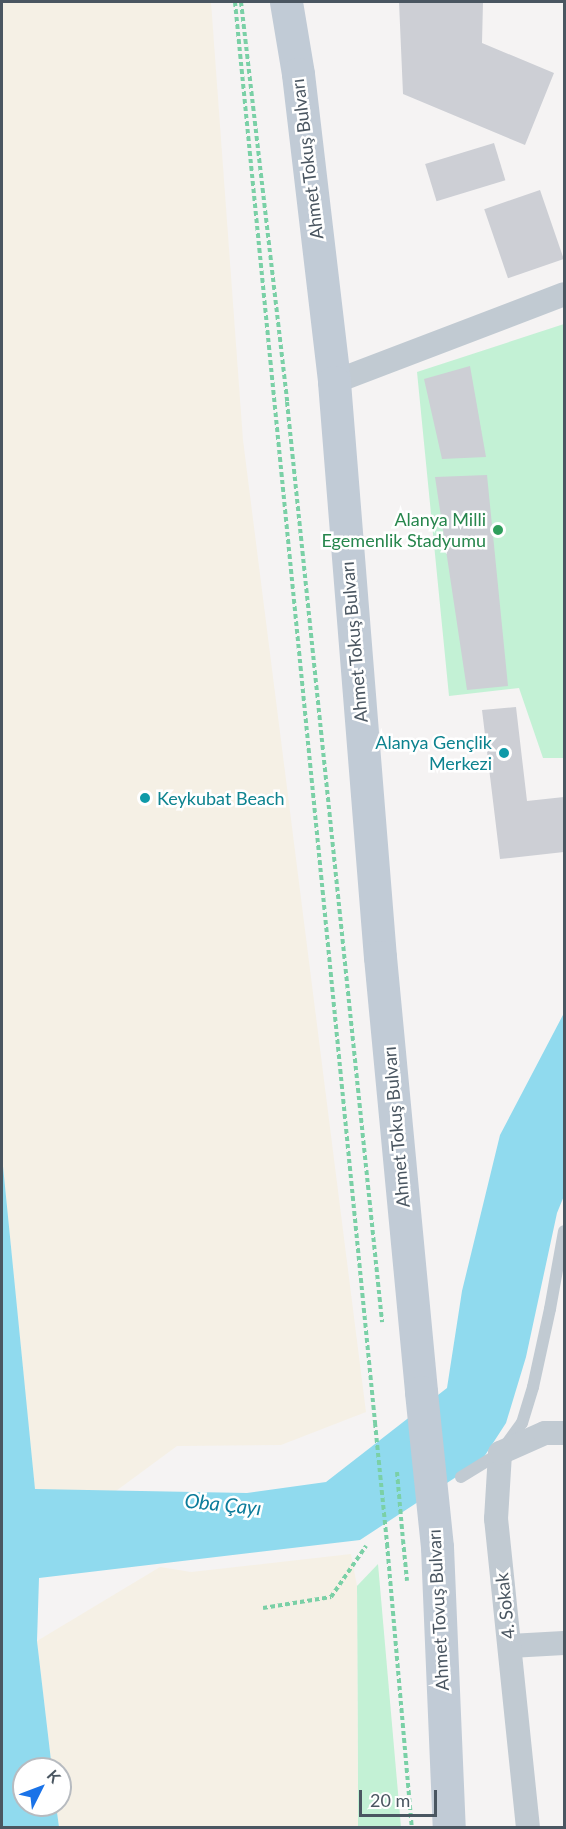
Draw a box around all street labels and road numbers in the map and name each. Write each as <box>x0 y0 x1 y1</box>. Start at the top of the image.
street label: Ahmet Tokuş Bulvarı <box>286 77 328 241</box>
street label: Ahmet Tokuş Bulvarı <box>336 560 372 724</box>
street label: Ahmet Tokuş Bulvarı <box>378 1045 414 1209</box>
street label: Ahmet Tovuş Bulvarı <box>423 1528 453 1692</box>
street label: 4. Sokak <box>491 1572 519 1640</box>

